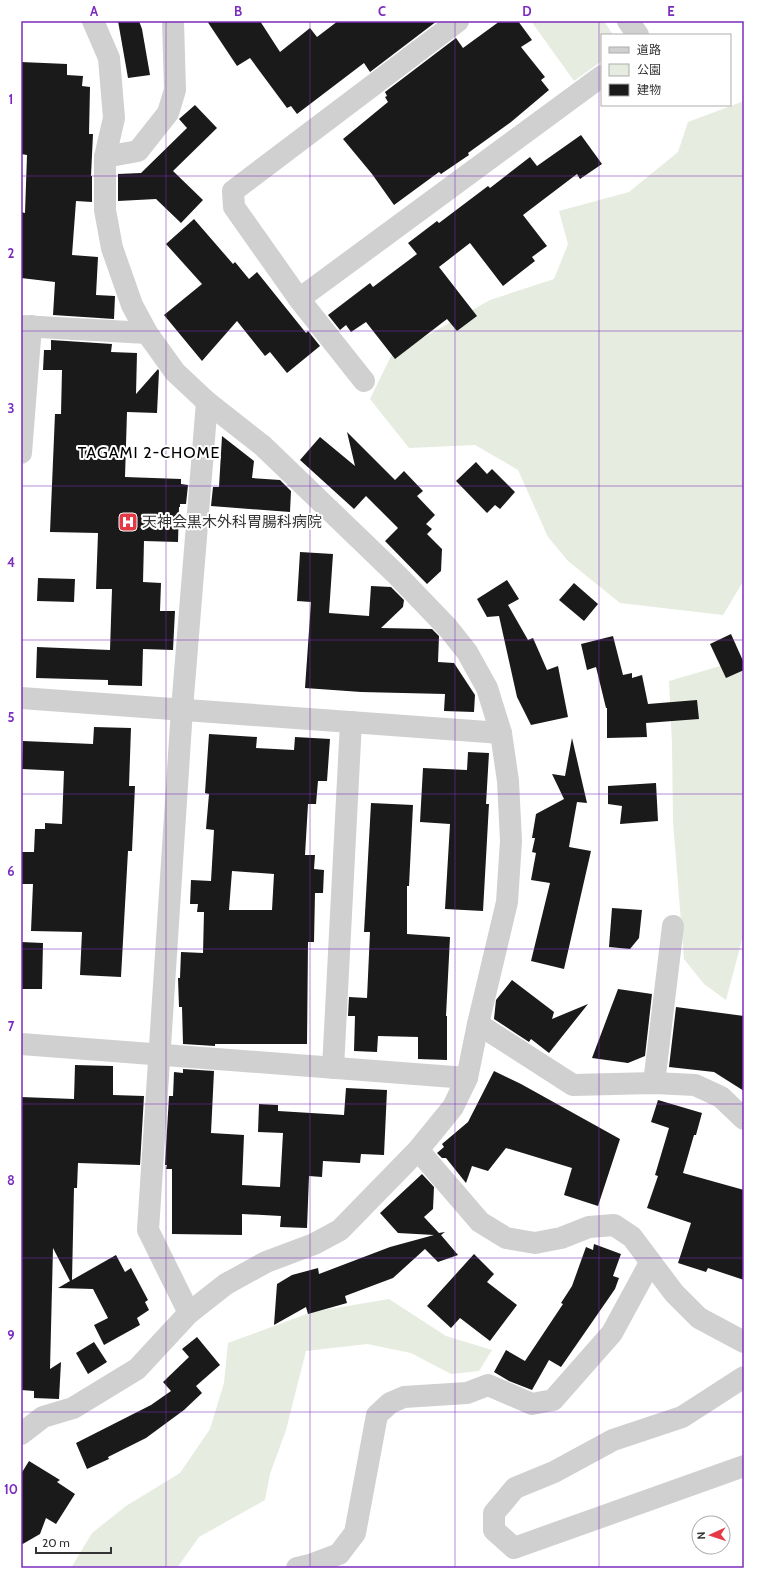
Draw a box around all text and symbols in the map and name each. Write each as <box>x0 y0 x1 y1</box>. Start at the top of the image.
text: A <box>90 3 99 19</box>
text: B <box>234 3 242 19</box>
text: C <box>378 3 386 19</box>
text: D <box>522 3 532 19</box>
text: E <box>667 3 675 19</box>
legend <box>601 34 731 106</box>
text: 道路 <box>637 42 661 57</box>
text: 公園 <box>637 62 661 77</box>
text: 建物 <box>637 82 661 97</box>
text: 1 <box>9 91 13 107</box>
text: 2 <box>8 245 15 261</box>
text: 3 <box>7 400 15 416</box>
district label: TAGAMI 2-CHOME <box>78 443 220 462</box>
hospital icon: 天神会黒木外科胃腸科病院 <box>117 511 139 533</box>
place label: 天神会黒木外科胃腸科病院 <box>142 513 322 531</box>
text: 4 <box>7 554 15 570</box>
text: 5 <box>8 709 15 725</box>
text: 6 <box>7 863 15 879</box>
text: 7 <box>8 1018 15 1034</box>
text: 8 <box>7 1172 15 1188</box>
text: 9 <box>7 1327 15 1343</box>
text: 10 <box>4 1481 18 1497</box>
north arrow <box>691 1515 731 1555</box>
scale bar <box>36 1529 111 1555</box>
text: N <box>694 1531 708 1540</box>
text: 20 m <box>42 1535 70 1550</box>

